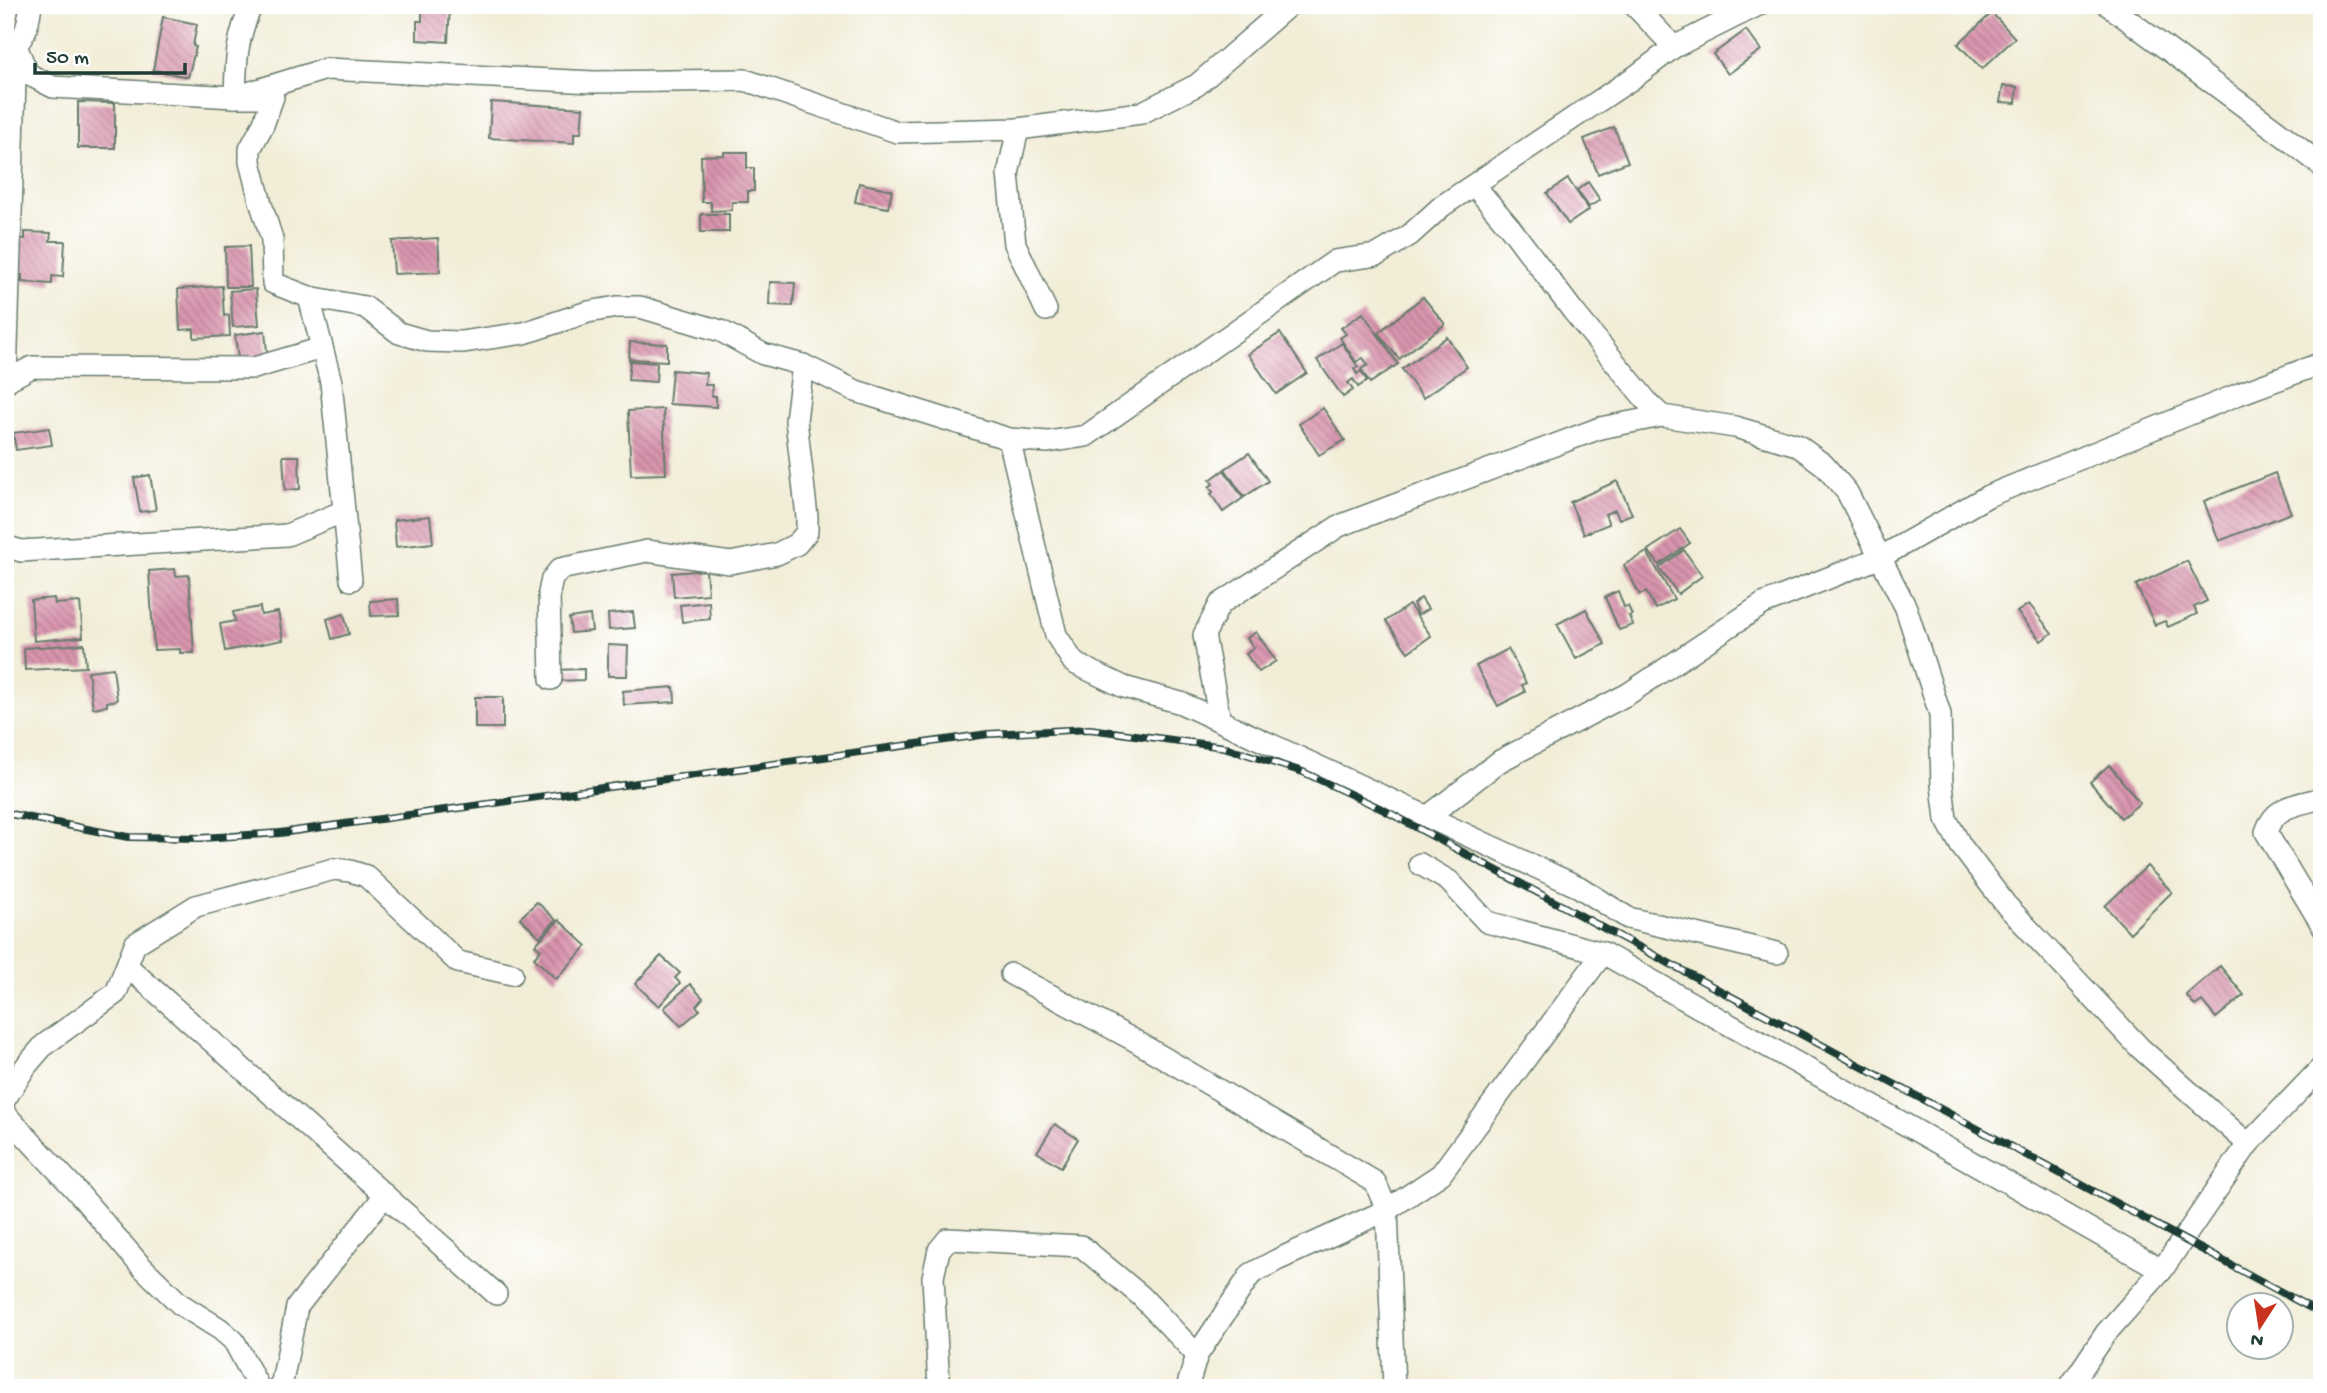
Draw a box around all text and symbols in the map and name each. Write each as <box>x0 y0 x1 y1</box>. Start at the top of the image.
scale bar <box>35 32 186 76</box>
text: 50 m <box>46 47 89 72</box>
north arrow <box>2226 1292 2296 1362</box>
text: N <box>2249 1327 2266 1352</box>

